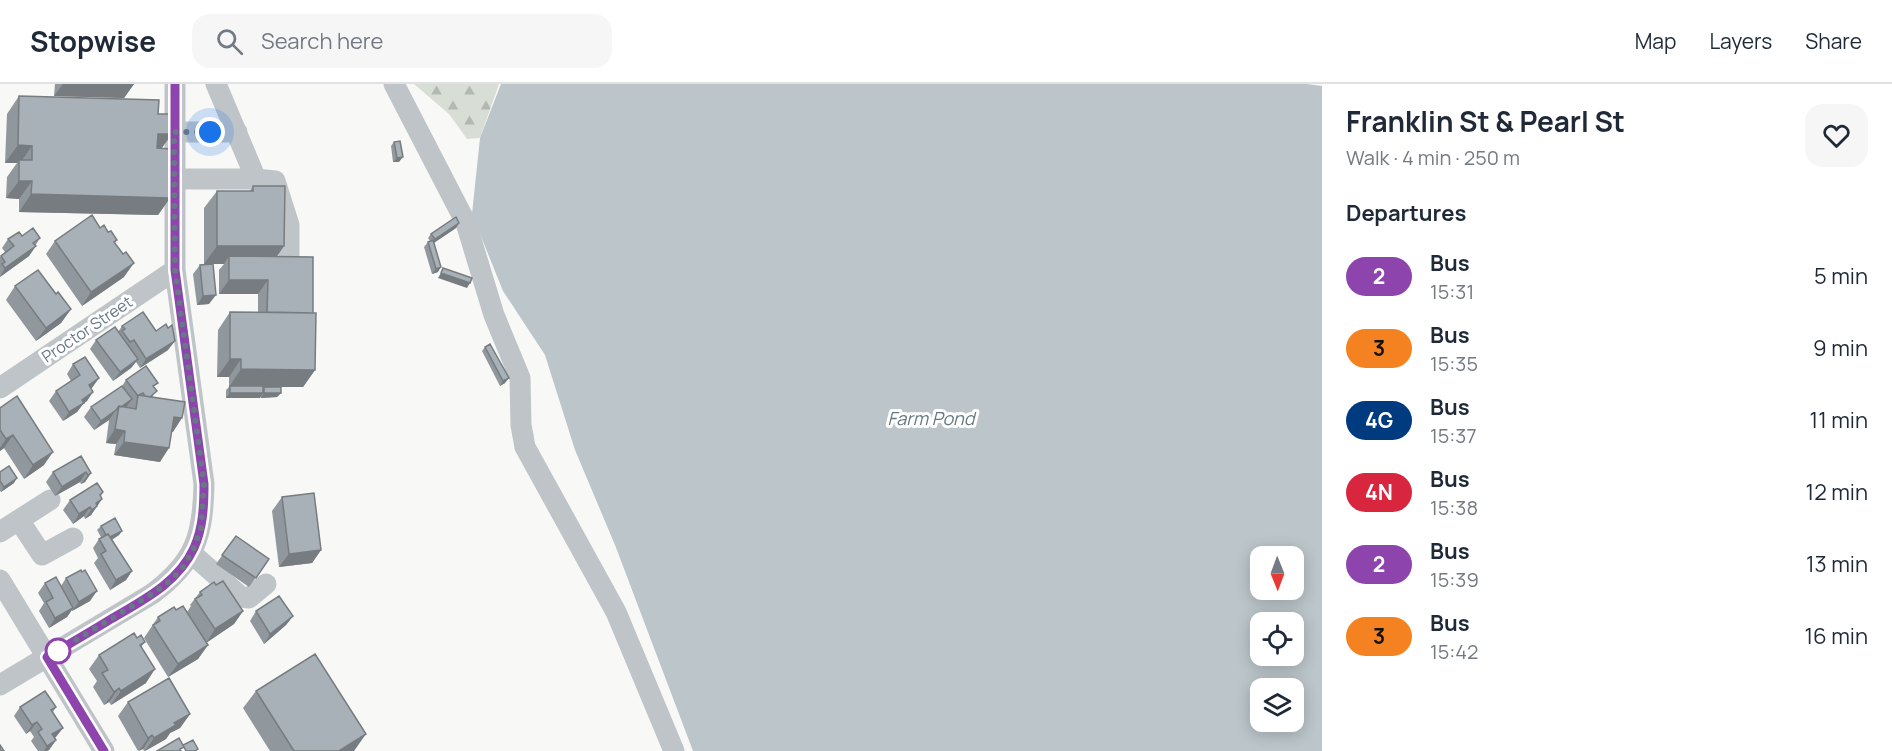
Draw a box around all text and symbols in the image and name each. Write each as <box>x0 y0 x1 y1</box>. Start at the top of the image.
search box <box>192 14 612 68</box>
text: Stopwise <box>30 22 156 60</box>
icon: search <box>213 25 246 58</box>
text: Search here <box>261 26 383 56</box>
text: Map <box>1635 27 1676 55</box>
text: Layers <box>1709 27 1772 55</box>
text: Share <box>1805 27 1862 55</box>
text: Franklin St & Pearl St <box>1346 102 1625 140</box>
button: heart <box>1805 104 1868 167</box>
your location <box>195 117 225 147</box>
text: Walk · 4 min · 250 m <box>1346 144 1520 171</box>
text: Departures <box>1346 198 1466 228</box>
text: Bus <box>1430 248 1470 278</box>
text: 5 min <box>1814 261 1868 291</box>
text: 2 <box>1373 262 1385 290</box>
text: 15:31 <box>1430 278 1474 305</box>
street label: Proctor Street <box>37 290 137 368</box>
text: Bus <box>1430 320 1470 350</box>
text: 9 min <box>1813 333 1868 363</box>
text: 3 <box>1373 334 1385 362</box>
text: 15:35 <box>1430 350 1478 377</box>
text: Bus <box>1430 392 1470 422</box>
text: 11 min <box>1810 405 1868 435</box>
water label: Farm Pond <box>888 406 977 430</box>
text: 4G <box>1365 406 1393 434</box>
text: 15:37 <box>1430 422 1476 449</box>
text: Bus <box>1430 464 1470 494</box>
text: 12 min <box>1806 477 1868 507</box>
text: 4N <box>1365 478 1393 506</box>
text: 15:38 <box>1430 494 1478 521</box>
text: Bus <box>1430 536 1470 566</box>
north arrow <box>1250 546 1304 600</box>
map controls <box>1250 546 1304 732</box>
text: 13 min <box>1806 549 1868 579</box>
text: 2 <box>1373 550 1385 578</box>
text: 15:39 <box>1430 566 1479 593</box>
text: Bus <box>1430 608 1470 638</box>
button: locate <box>1250 612 1304 666</box>
text: 16 min <box>1805 621 1868 651</box>
text: 3 <box>1373 622 1385 650</box>
unlabelled marker <box>45 638 71 664</box>
text: 15:42 <box>1430 638 1479 665</box>
button: layers <box>1250 678 1304 732</box>

